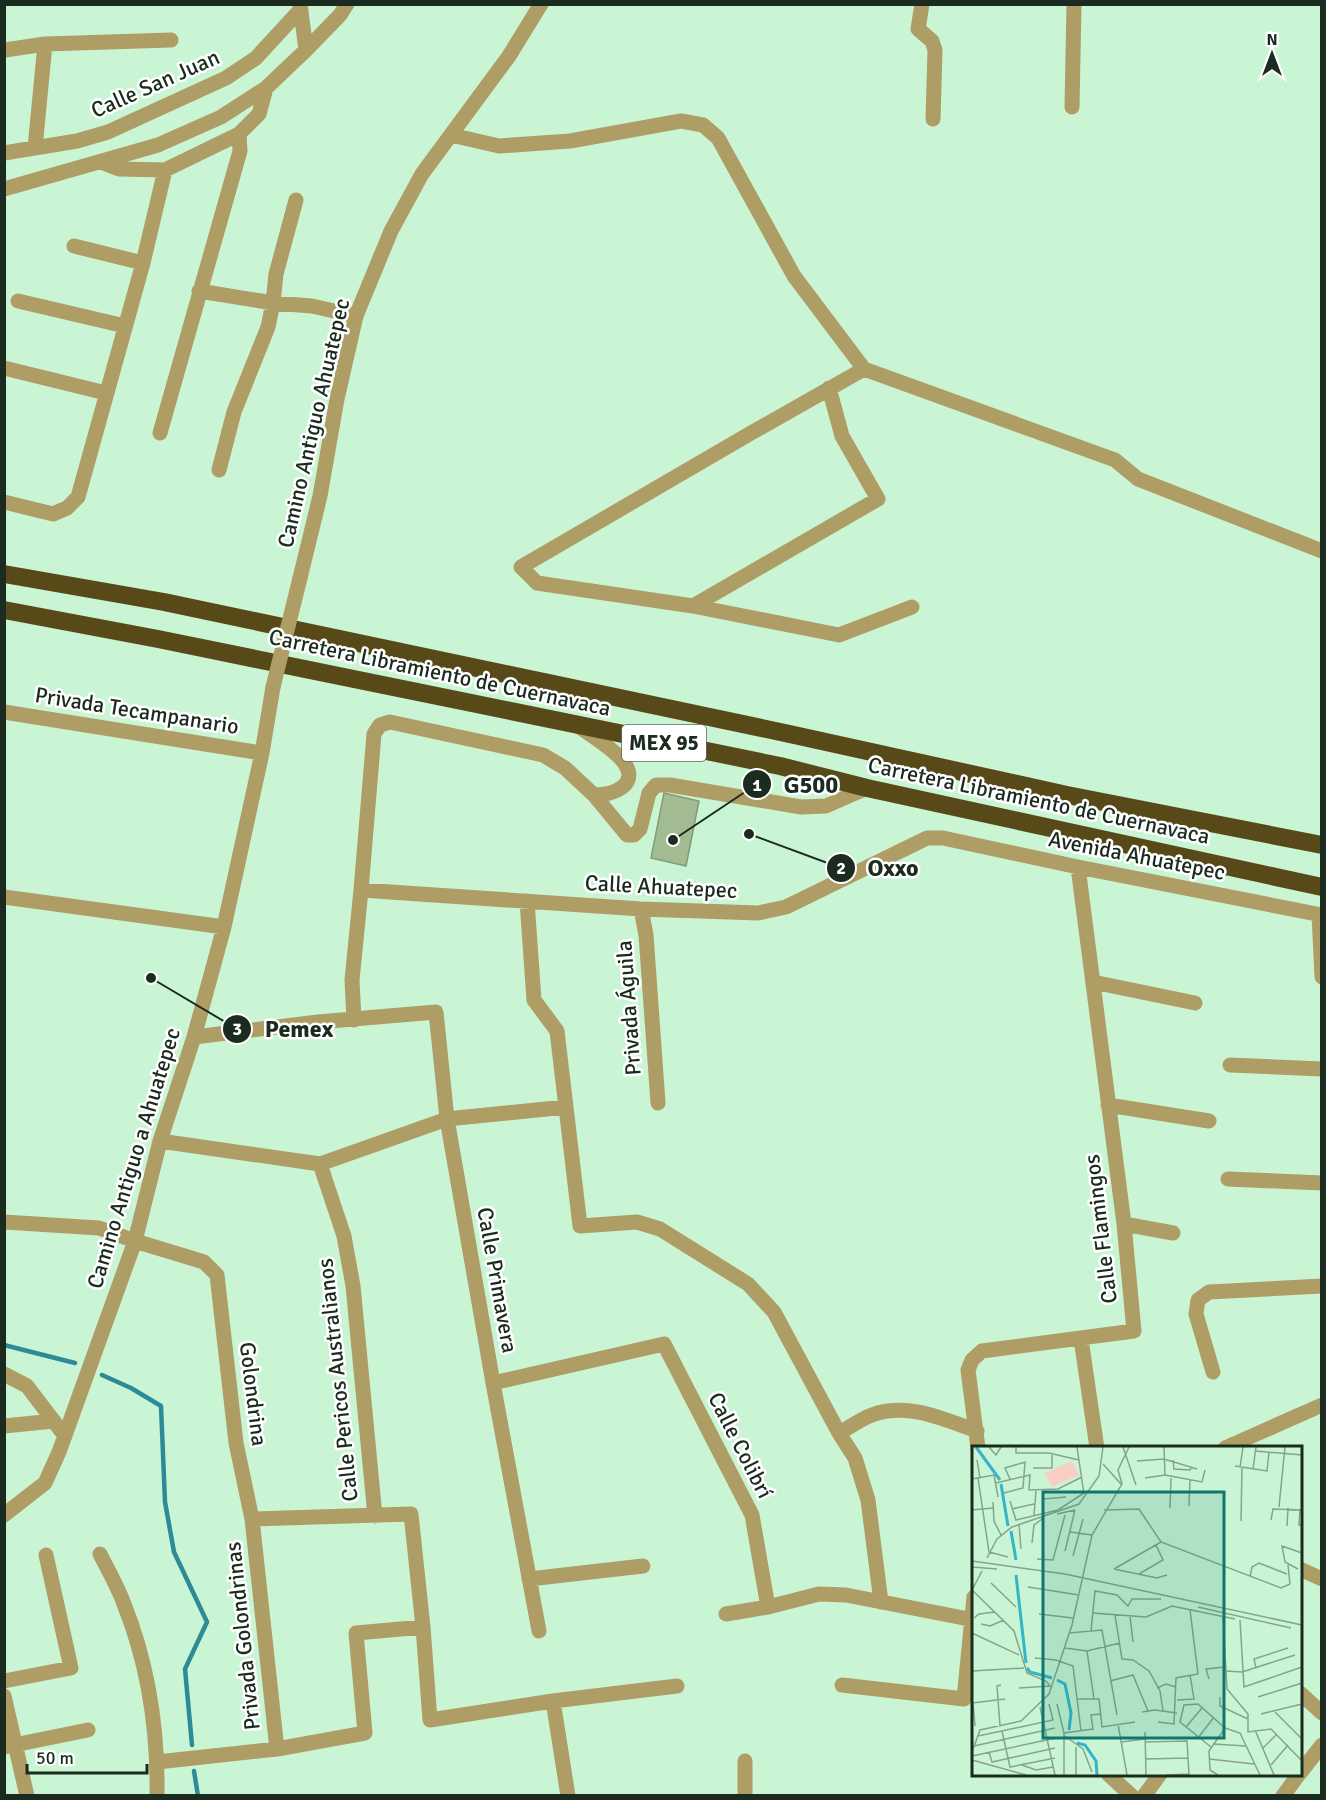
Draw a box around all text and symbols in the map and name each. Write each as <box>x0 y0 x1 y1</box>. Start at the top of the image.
north arrow <box>1242 24 1302 84</box>
text: N <box>1266 30 1278 50</box>
street label: Calle San Juan <box>87 43 224 124</box>
street label: Camino Antiguo Ahuatepec <box>272 296 355 550</box>
street label: Carretera Libramiento de Cuernavaca <box>267 623 613 722</box>
street label: Privada Tecampanario <box>33 681 241 740</box>
road number: MEX 95 <box>622 725 706 761</box>
street label: Carretera Libramiento de Cuernavaca <box>866 751 1212 850</box>
callout: G500 <box>742 763 850 805</box>
text: G500 <box>784 770 838 800</box>
text: 1 <box>752 774 762 796</box>
street label: Avenida Ahuatepec <box>1046 825 1228 886</box>
callout: Oxxo <box>826 847 931 889</box>
text: Oxxo <box>867 853 919 883</box>
text: 2 <box>836 857 846 879</box>
street label: Calle Ahuatepec <box>584 869 738 904</box>
street label: Privada Águila <box>610 939 647 1077</box>
callout: Pemex <box>222 1008 345 1050</box>
text: Pemex <box>265 1014 334 1044</box>
text: 3 <box>232 1018 242 1040</box>
street label: Camino Antiguo a Ahuatepec <box>81 1025 186 1292</box>
street label: Calle Flamingos <box>1078 1153 1123 1305</box>
street label: Calle Primavera <box>471 1205 524 1355</box>
street label: Calle Pericos Australianos <box>311 1257 364 1503</box>
street label: Golondrina <box>234 1341 273 1448</box>
street label: Calle Colibrí <box>702 1388 779 1503</box>
inset map <box>972 1446 1302 1776</box>
street label: Privada Golondrinas <box>219 1540 266 1731</box>
scale bar <box>27 1737 147 1775</box>
text: 50 m <box>36 1747 74 1769</box>

